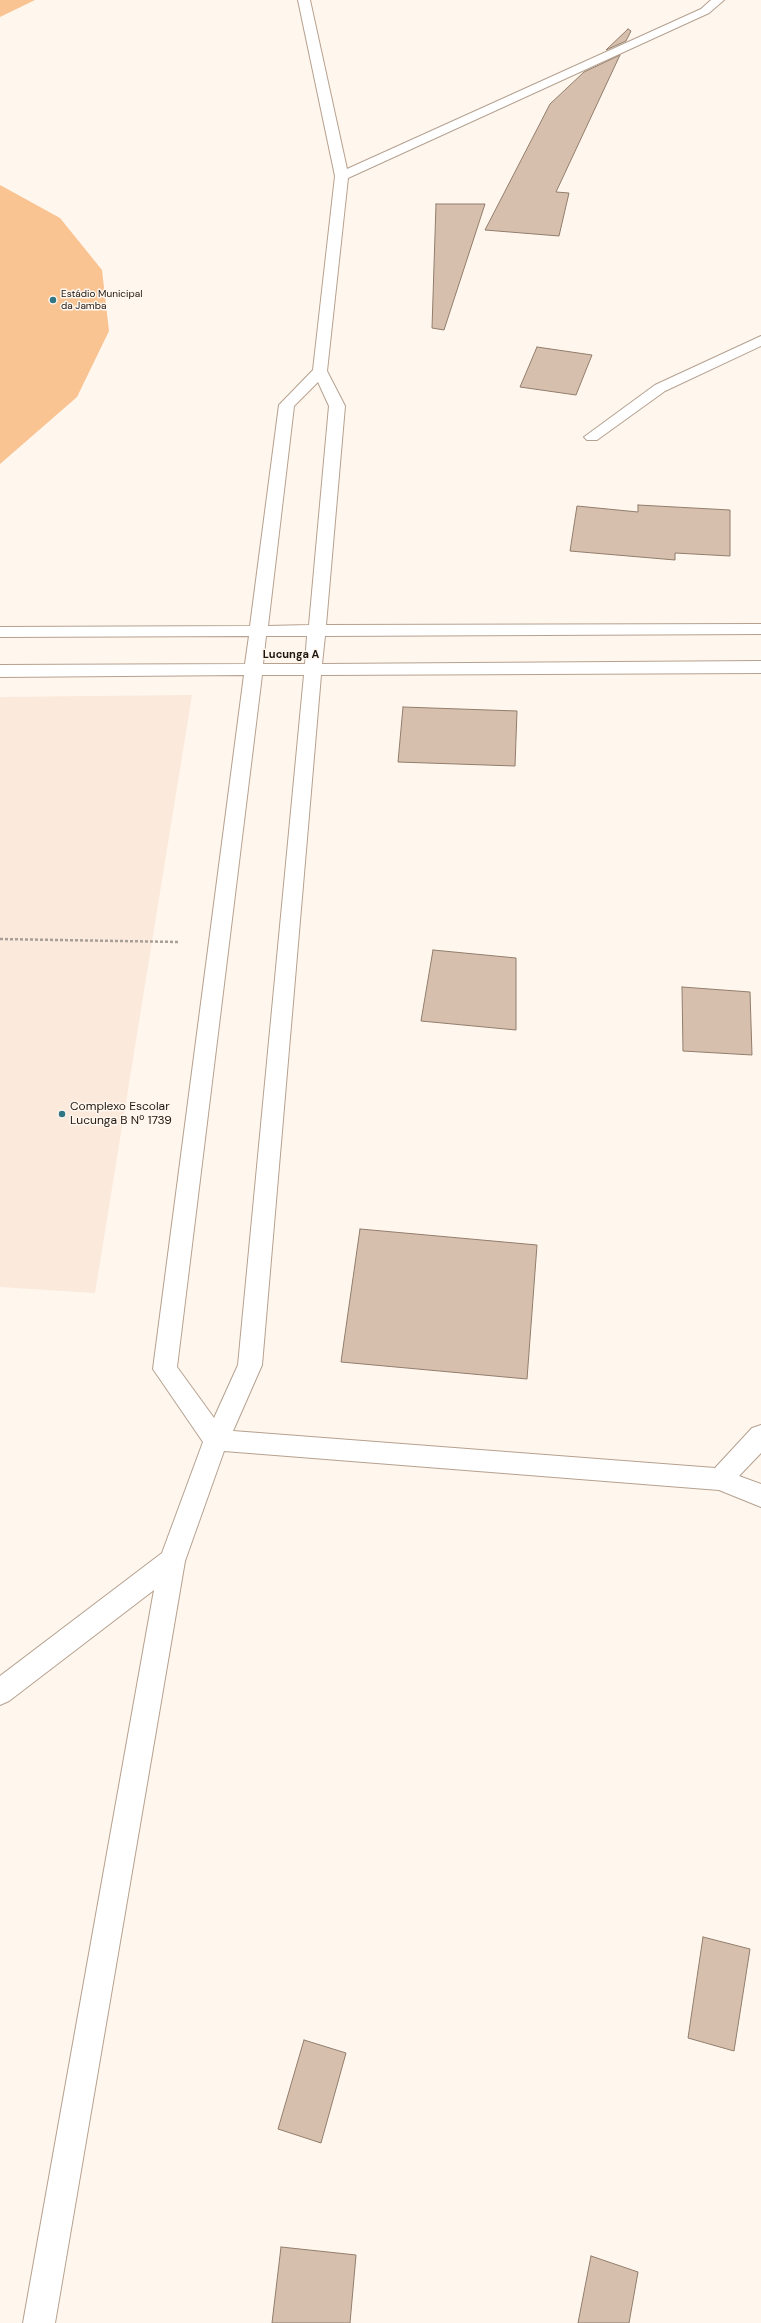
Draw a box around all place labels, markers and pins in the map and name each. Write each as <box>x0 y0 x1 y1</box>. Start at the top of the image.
place label: Estádio Municipal da Jamba <box>61 288 142 312</box>
marker: Estádio Municipal da Jamba <box>48 295 58 305</box>
place label: Complexo Escolar Lucunga B Nº 1739 <box>70 1100 172 1128</box>
marker: Complexo Escolar Lucunga B Nº 1739 <box>57 1109 67 1119</box>

